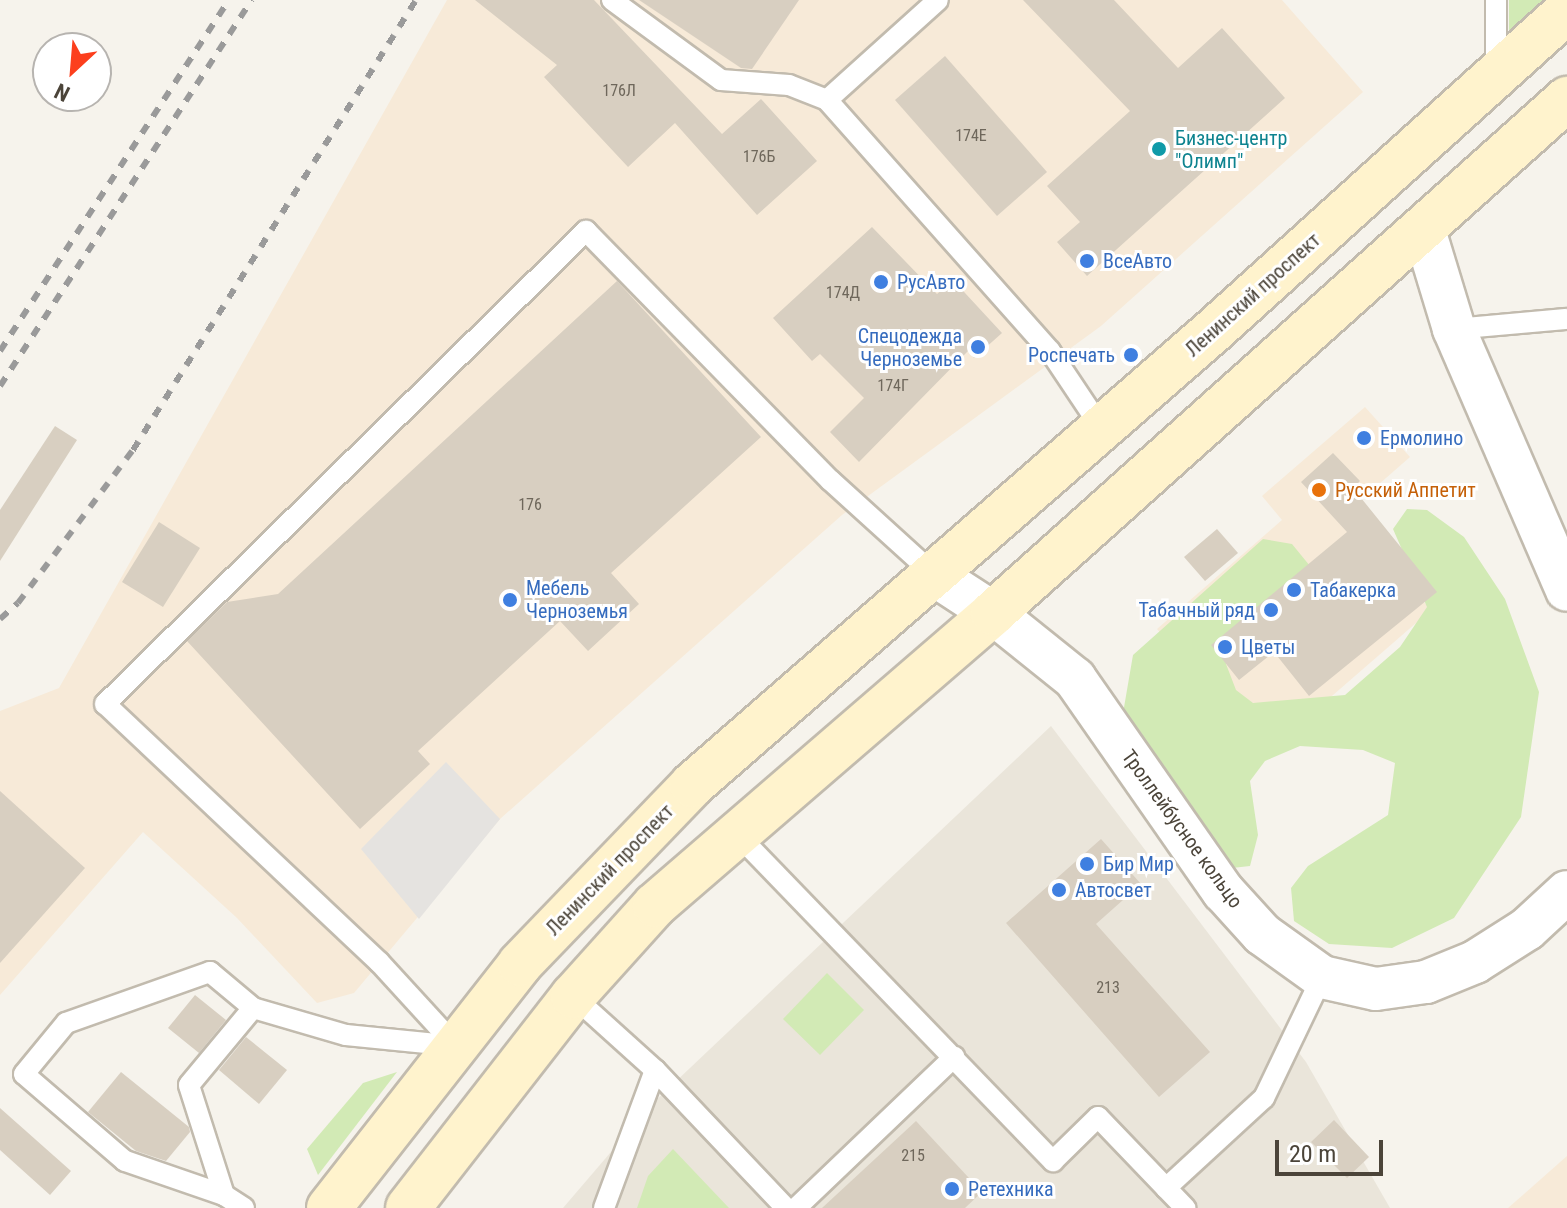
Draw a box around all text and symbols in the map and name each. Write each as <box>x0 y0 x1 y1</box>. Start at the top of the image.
north arrow <box>32 32 112 112</box>
text: N <box>51 78 74 106</box>
house number: 176Л <box>602 81 636 101</box>
house number: 174Е <box>955 126 987 146</box>
place label: Бизнес-центр "Олимп" <box>1175 126 1287 173</box>
marker: Бизнес-центр "Олимп" <box>1150 140 1168 158</box>
house number: 176Б <box>743 147 775 167</box>
street label: Ленинский проспект <box>1181 228 1325 362</box>
place label: ВсеАвто <box>1103 249 1172 273</box>
marker: ВсеАвто <box>1078 252 1096 270</box>
place label: РусАвто <box>897 270 965 294</box>
marker: РусАвто <box>872 273 890 291</box>
house number: 174Д <box>826 283 860 303</box>
place label: Спецодежда Черноземье <box>858 324 962 371</box>
marker: Спецодежда Черноземье <box>969 338 987 356</box>
place label: Роспечать <box>1028 343 1115 367</box>
marker: Роспечать <box>1122 346 1140 364</box>
house number: 174Г <box>877 376 909 396</box>
place label: Ермолино <box>1380 426 1463 450</box>
marker: Ермолино <box>1355 429 1373 447</box>
place label: Русский Аппетит <box>1335 478 1476 502</box>
marker: Русский Аппетит <box>1310 481 1328 499</box>
house number: 176 <box>518 495 542 515</box>
place label: Мебель Черноземья <box>526 576 628 623</box>
place label: Табакерка <box>1310 578 1396 602</box>
marker: Табакерка <box>1285 581 1303 599</box>
marker: Мебель Черноземья <box>501 591 519 609</box>
place label: Табачный ряд <box>1138 598 1255 622</box>
marker: Табачный ряд <box>1262 601 1280 619</box>
place label: Цветы <box>1241 635 1295 659</box>
marker: Цветы <box>1216 638 1234 656</box>
street label: Троллейбусное кольцо <box>1116 745 1248 913</box>
street label: Ленинский проспект <box>541 799 679 941</box>
place label: Бир Мир <box>1103 852 1174 876</box>
marker: Бир Мир <box>1078 855 1096 873</box>
place label: Автосвет <box>1075 878 1152 902</box>
marker: Автосвет <box>1050 881 1068 899</box>
house number: 213 <box>1096 978 1120 998</box>
scale bar <box>1279 1124 1387 1174</box>
text: 20 m <box>1289 1140 1336 1168</box>
house number: 215 <box>901 1146 925 1166</box>
place label: Ретехника <box>968 1177 1054 1201</box>
marker: Ретехника <box>943 1180 961 1198</box>

